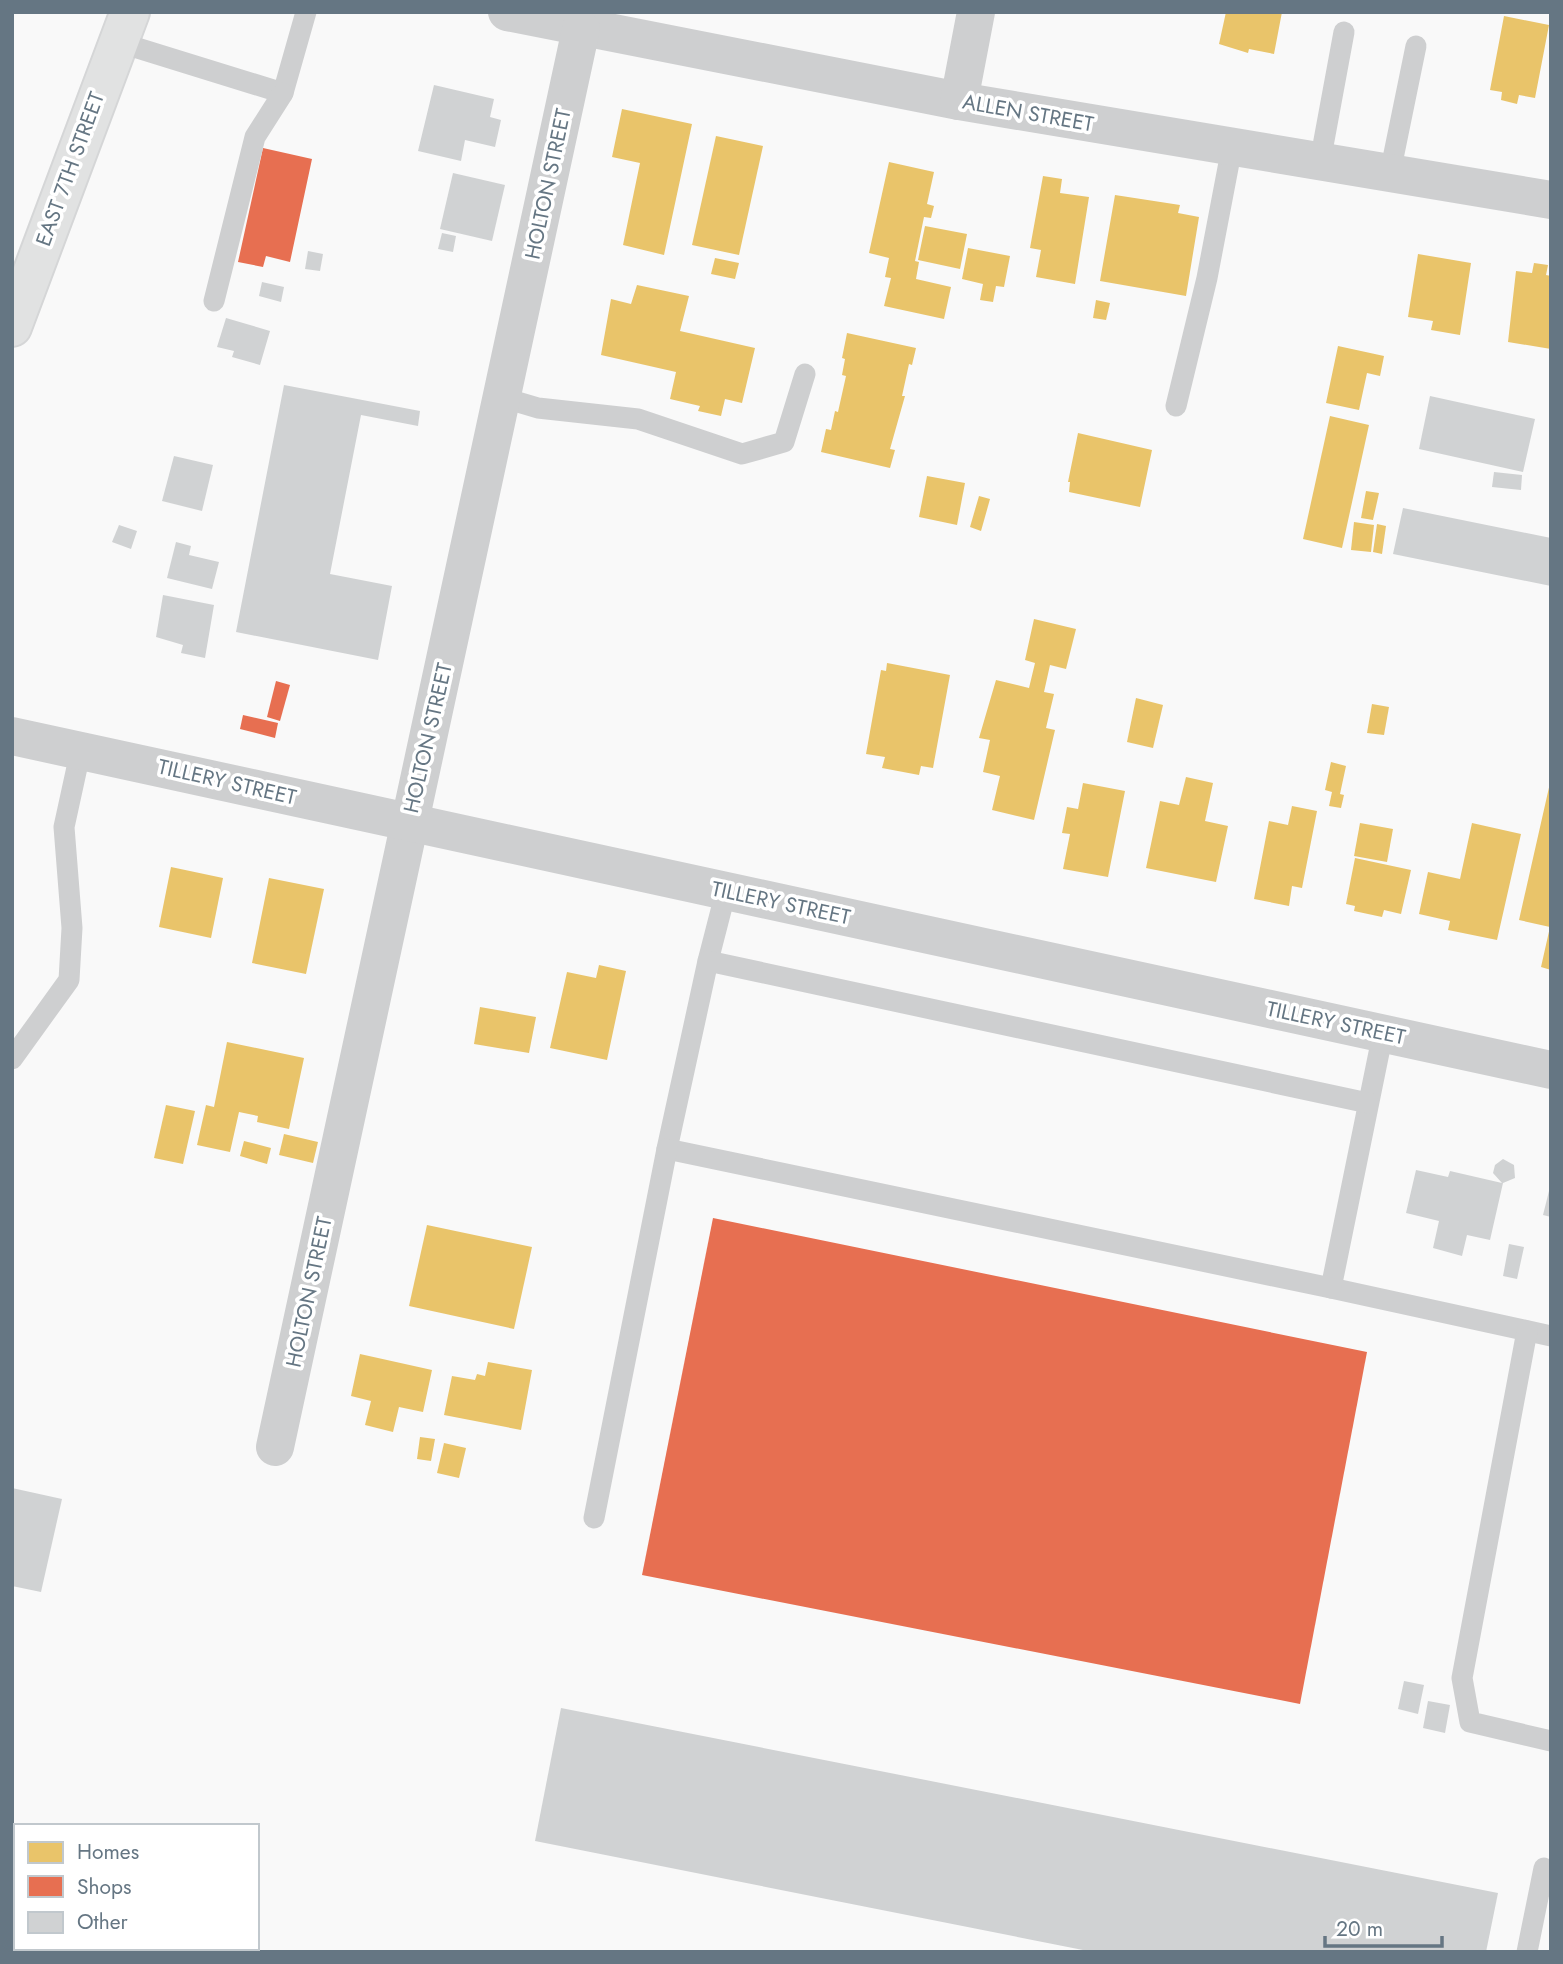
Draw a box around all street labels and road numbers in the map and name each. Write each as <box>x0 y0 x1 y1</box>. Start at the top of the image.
street label: ALLEN STREET <box>960 87 1096 139</box>
street label: EAST 7TH STREET <box>28 88 112 250</box>
street label: HOLTON STREET <box>517 106 579 262</box>
street label: HOLTON STREET <box>396 660 460 816</box>
street label: TILLERY STREET <box>155 752 299 813</box>
street label: TILLERY STREET <box>709 874 853 932</box>
street label: TILLERY STREET <box>1264 994 1408 1052</box>
street label: HOLTON STREET <box>278 1214 340 1370</box>

